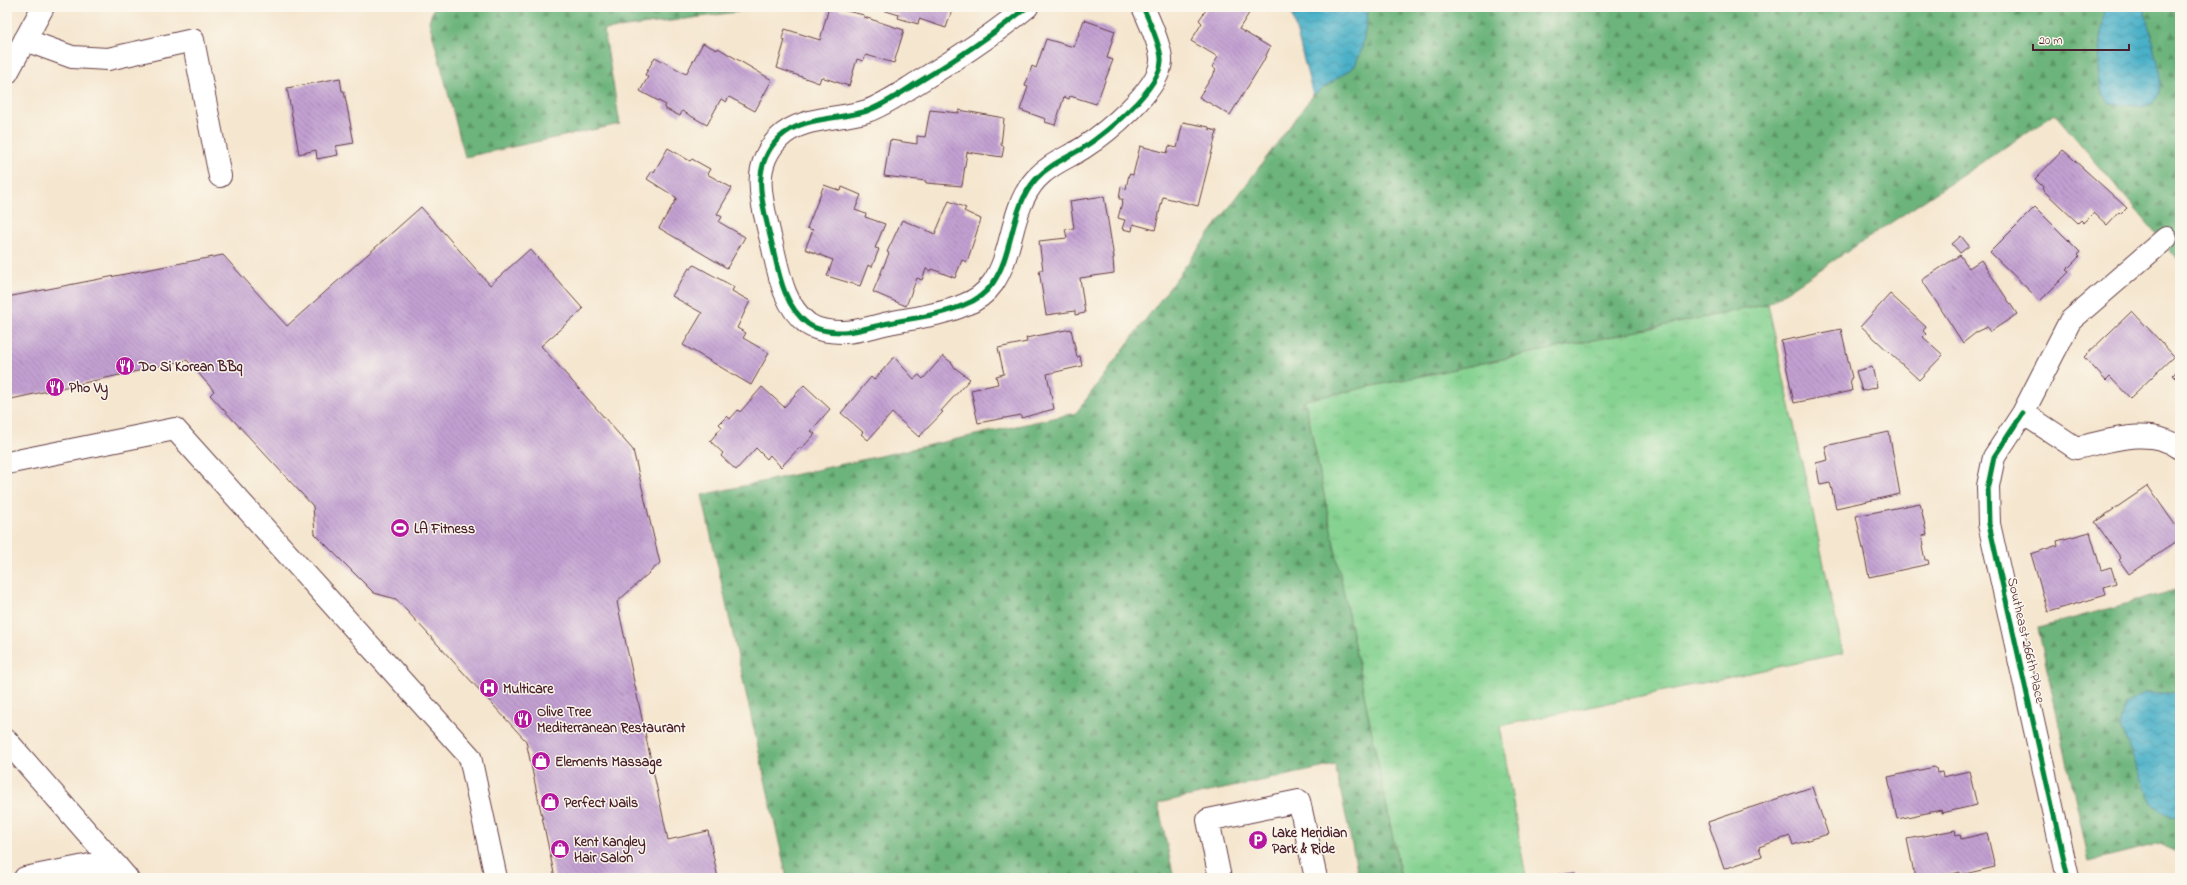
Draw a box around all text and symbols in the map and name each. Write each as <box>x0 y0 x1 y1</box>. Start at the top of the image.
scale bar <box>2033 26 2129 52</box>
text: 20 m <box>2039 32 2062 50</box>
restaurant icon: Do Si Korean BBq <box>114 355 136 377</box>
place label: Do Si Korean BBq <box>138 357 243 378</box>
restaurant icon: Pho Vy <box>44 376 66 398</box>
place label: Pho Vy <box>69 378 108 401</box>
sports icon: LA Fitness <box>389 517 411 539</box>
place label: LA Fitness <box>414 519 475 540</box>
street label: Southeast 266th Place <box>2001 575 2050 706</box>
hospital icon: Multicare <box>478 677 500 699</box>
place label: Multicare <box>503 679 554 700</box>
place label: Olive Tree Mediterranean Restaurant <box>537 702 686 739</box>
restaurant icon: Olive Tree Mediterranean Restaurant <box>512 708 534 730</box>
shop icon: Elements Massage <box>530 750 552 772</box>
place label: Elements Massage <box>555 752 663 775</box>
shop icon: Perfect Nails <box>539 791 561 813</box>
place label: Perfect Nails <box>564 793 638 814</box>
place label: Lake Meridian Park & Ride <box>1272 823 1347 860</box>
parking icon: Lake Meridian Park & Ride <box>1247 829 1269 851</box>
place label: Kent Kangley Hair Salon <box>574 832 646 869</box>
shop icon: Kent Kangley Hair Salon <box>549 838 571 860</box>

